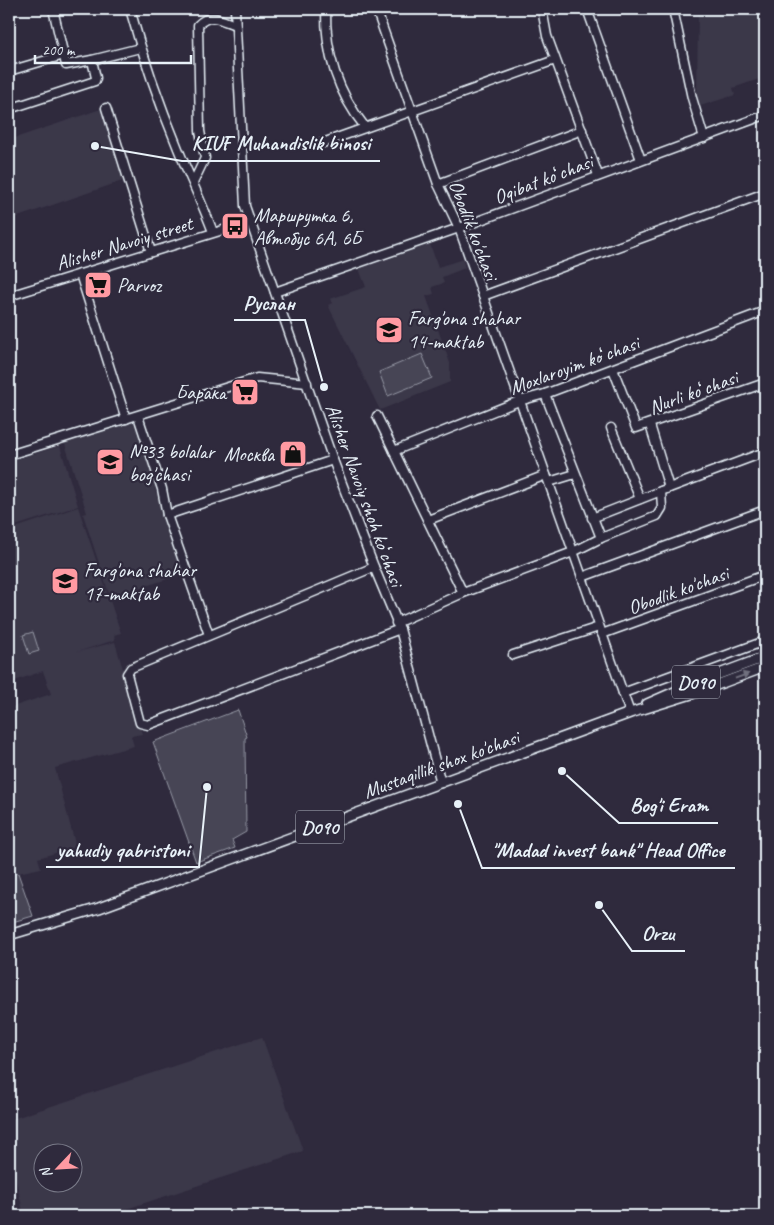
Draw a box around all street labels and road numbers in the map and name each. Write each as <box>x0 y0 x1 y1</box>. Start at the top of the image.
street label: Oqibat koʻchasi <box>490 148 598 210</box>
street label: Obodlik ko'chasi <box>443 177 505 286</box>
street label: Alisher Navoiy street <box>53 210 198 276</box>
street label: Moxlaroyim koʻchasi <box>506 330 644 400</box>
street label: Nurli koʻchasi <box>645 364 743 420</box>
street label: Alisher Navoiy shoh koʻchasi <box>320 401 410 592</box>
street label: Obodlik ko'chasi <box>625 560 734 620</box>
road number: D090 <box>672 666 720 699</box>
street label: Mustaqillik shox ko'chasi <box>360 724 525 804</box>
road number: D090 <box>296 810 344 844</box>

